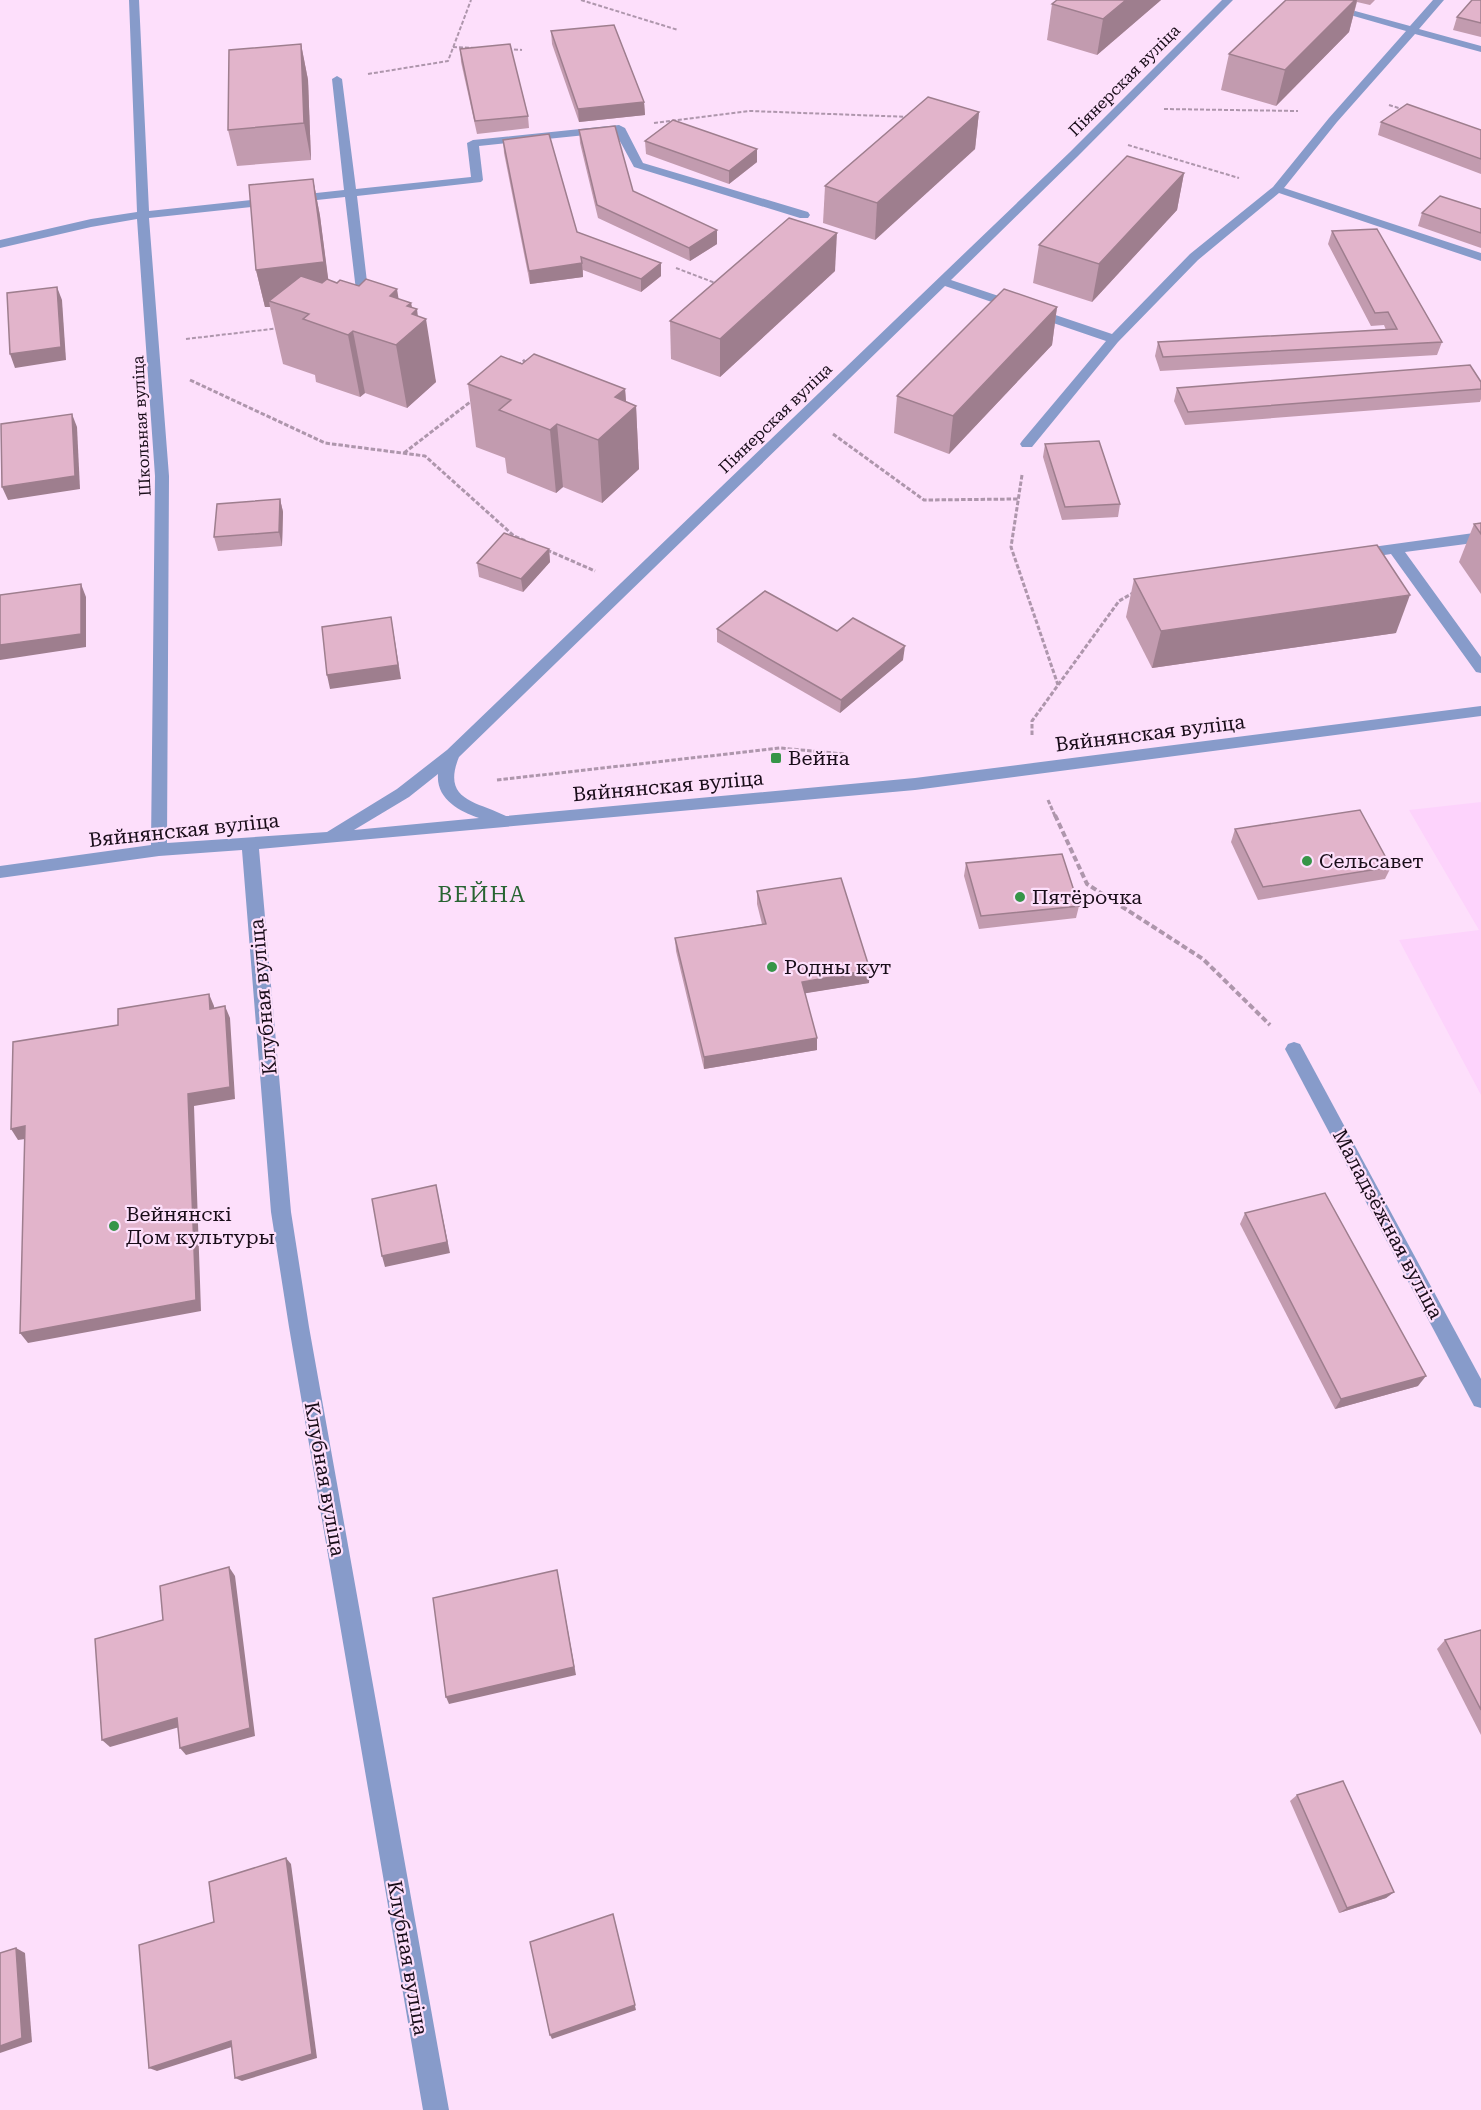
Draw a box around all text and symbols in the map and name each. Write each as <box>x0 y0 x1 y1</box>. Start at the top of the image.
street label: Піянерская вуліца <box>1065 20 1184 140</box>
street label: Школьная вуліца <box>128 355 155 497</box>
street label: Піянерская вуліца <box>715 359 836 477</box>
street label: Вяйнянская вуліца <box>1054 709 1247 757</box>
place label: Вейна <box>788 746 850 770</box>
marker: Вейна <box>769 751 783 765</box>
street label: Вяйнянская вуліца <box>572 766 765 806</box>
street label: Вяйнянская вуліца <box>88 808 281 852</box>
place label: Сельсавет <box>1319 849 1424 873</box>
marker: Сельсавет <box>1300 854 1314 868</box>
district label: ВЕЙНА <box>438 881 526 907</box>
place label: Пятёрочка <box>1032 885 1142 909</box>
marker: Пятёрочка <box>1013 890 1027 904</box>
street label: Клубная вуліца <box>244 918 282 1076</box>
place label: Родны кут <box>784 955 891 979</box>
marker: Родны кут <box>765 960 779 974</box>
street label: Маладзёжная вуліца <box>1328 1125 1448 1323</box>
place label: Вейнянскі Дом культуры <box>126 1202 275 1249</box>
marker: Вейнянскі Дом культуры <box>107 1219 121 1233</box>
street label: Клубная вуліца <box>300 1400 350 1559</box>
street label: Клубная вуліца <box>383 1879 433 2038</box>

